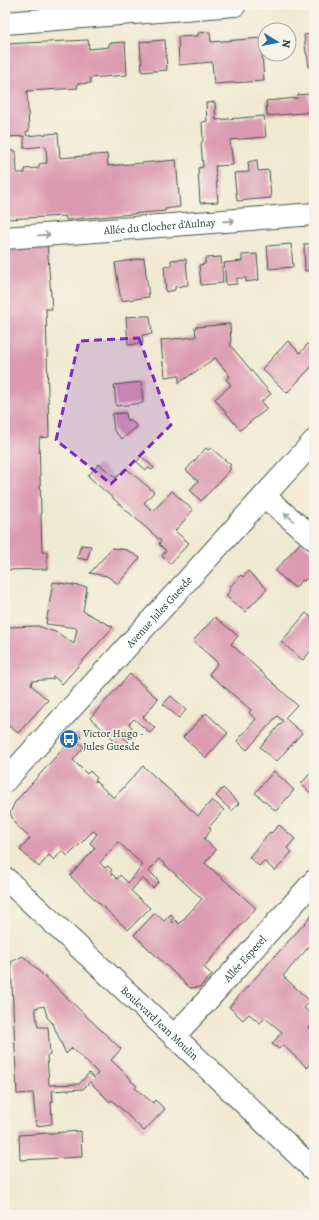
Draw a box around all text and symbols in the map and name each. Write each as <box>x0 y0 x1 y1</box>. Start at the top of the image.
north arrow <box>257 22 297 62</box>
text: N <box>278 38 294 49</box>
street label: Allée du Clocher d'Aulnay <box>102 215 216 238</box>
one-way arrow <box>222 217 235 225</box>
one-way arrow <box>37 232 50 239</box>
one-way arrow <box>284 513 295 522</box>
street label: Avenue Jules Guesde <box>122 573 196 652</box>
place label: Victor Hugo - Jules Guesde <box>82 726 144 754</box>
bus stop icon: Victor Hugo - Jules Guesde <box>58 728 80 750</box>
street label: Allée Especel <box>220 932 270 986</box>
street label: Boulevard Jean Moulin <box>117 983 202 1063</box>

